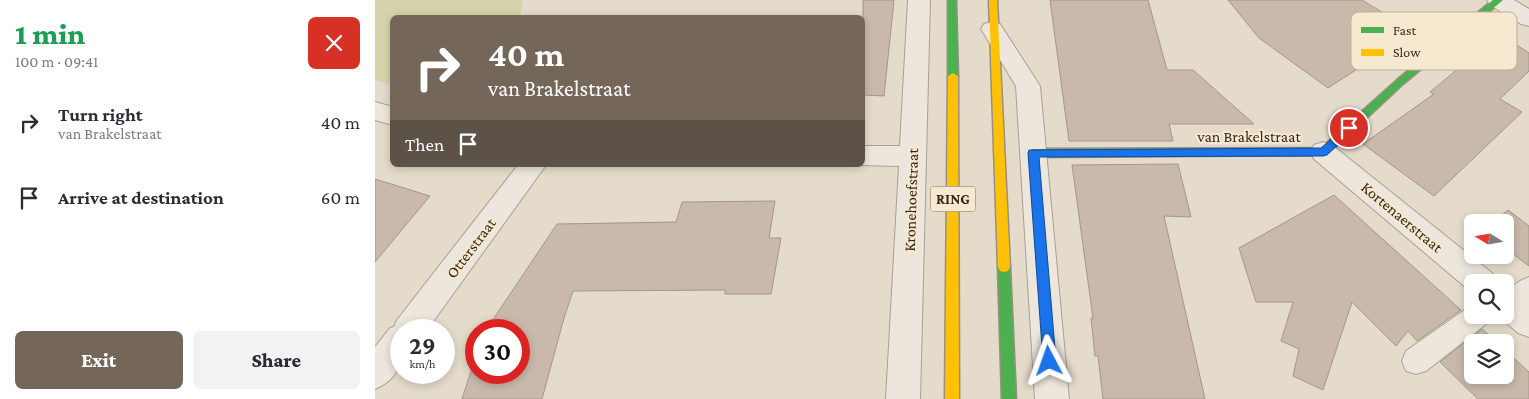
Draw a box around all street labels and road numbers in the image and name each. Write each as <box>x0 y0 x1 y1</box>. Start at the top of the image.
street label: van Brakelstraat <box>1196 128 1302 145</box>
street label: Kronehoefstraat <box>901 147 921 252</box>
street label: Kortenaerstraat <box>1358 178 1447 256</box>
road number: RING <box>931 186 975 212</box>
street label: Otterstraat <box>443 214 500 281</box>

